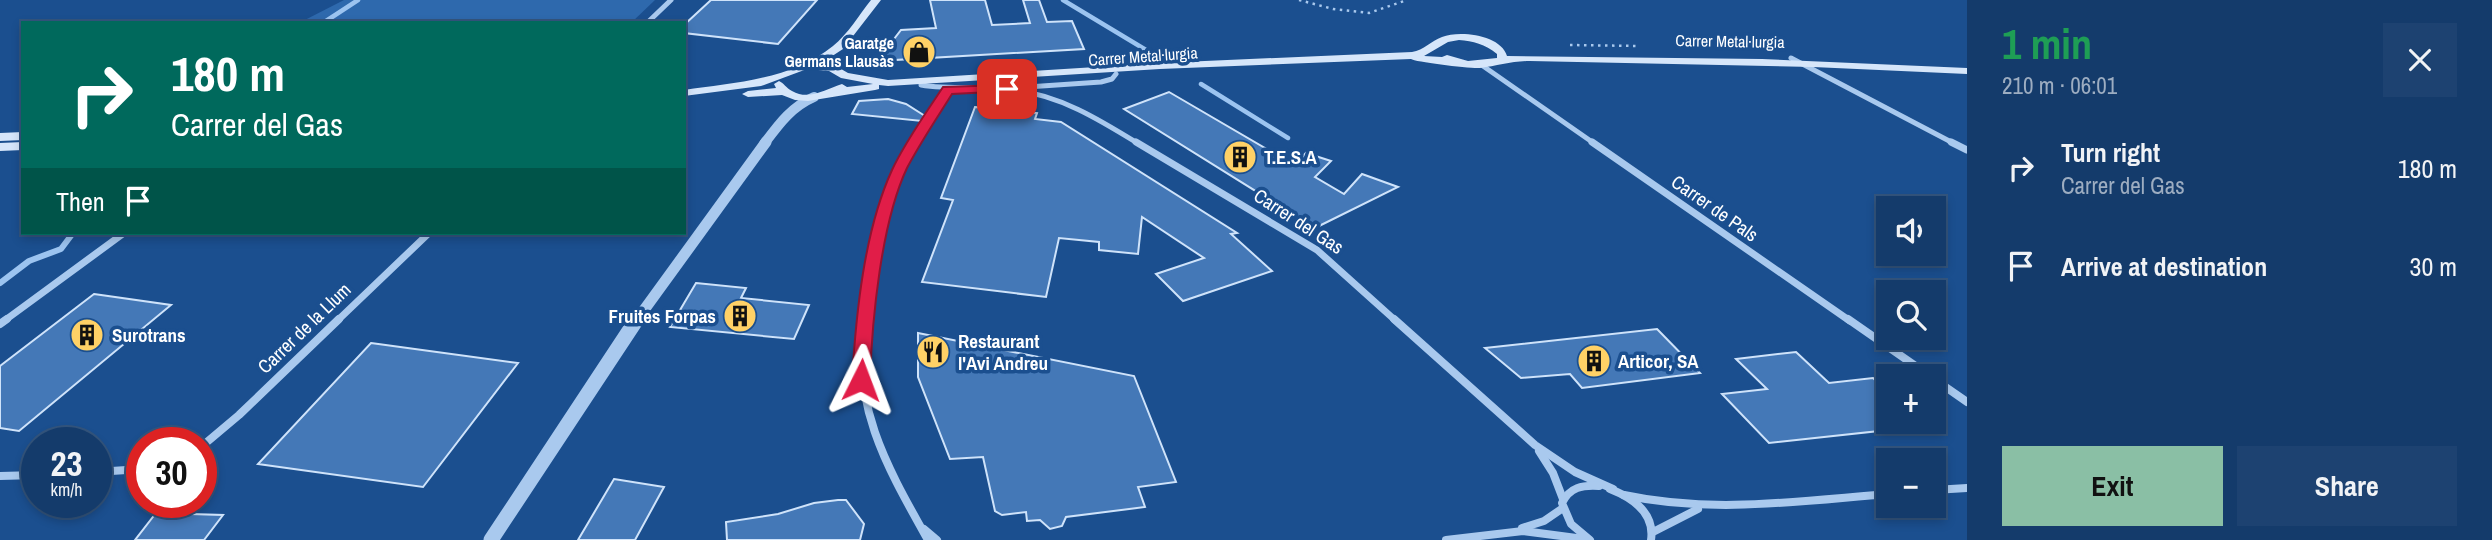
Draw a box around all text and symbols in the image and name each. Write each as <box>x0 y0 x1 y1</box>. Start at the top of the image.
text: 1 min <box>2002 16 2092 72</box>
button: close <box>2383 23 2457 97</box>
street label: Carrer Metal·lurgia <box>1675 29 1786 53</box>
place label: Garatge Germans Llausàs <box>785 32 894 72</box>
shop icon: Garatge Germans Llausàs <box>900 33 938 71</box>
text: 180 m <box>171 40 285 106</box>
street label: Carrer Metal·lurgia <box>1088 41 1199 71</box>
icon: right <box>56 49 147 140</box>
pin <box>977 59 1037 119</box>
icon: arrive <box>988 70 1026 108</box>
text: 210 m · 06:01 <box>2002 70 2117 101</box>
text: Carrer del Gas <box>171 103 343 146</box>
text: Turn right <box>2061 135 2160 170</box>
building icon: T.E.S.A <box>1221 138 1259 176</box>
place label: T.E.S.A <box>1264 144 1318 170</box>
icon: right <box>2002 149 2040 187</box>
text: 180 m <box>2398 151 2457 186</box>
street label: Carrer de Pals <box>1666 169 1764 248</box>
text: Carrer del Gas <box>2061 170 2185 201</box>
icon: arrive <box>119 182 157 220</box>
street label: Carrer del Gas <box>1249 182 1349 260</box>
text: Then <box>56 184 105 219</box>
map controls <box>1876 196 1946 518</box>
button: sound <box>1876 196 1946 266</box>
icon: arrive <box>2002 247 2040 285</box>
text: Arrive at destination <box>2061 249 2267 284</box>
text: 30 m <box>2410 249 2457 284</box>
street label: Carrer de la Llum <box>252 277 356 379</box>
button: search <box>1876 280 1946 350</box>
building icon: Fruites Forpas <box>721 297 759 335</box>
place label: Fruites Forpas <box>609 303 716 329</box>
building icon: Surotrans <box>68 316 106 354</box>
place label: Surotrans <box>112 322 186 348</box>
place label: Restaurant l'Avi Andreu <box>958 328 1048 376</box>
restaurant icon: Restaurant l'Avi Andreu <box>914 333 952 371</box>
building icon: Articor, SA <box>1575 342 1613 380</box>
position arrow <box>824 343 898 417</box>
place label: Articor, SA <box>1618 348 1699 374</box>
button: + <box>1876 364 1946 434</box>
speed limit sign: 30 <box>126 427 217 518</box>
text: 23 <box>51 440 82 487</box>
button: Exit <box>2002 446 2223 526</box>
button: Share <box>2237 446 2457 526</box>
button: − <box>1876 448 1946 518</box>
text: km/h <box>51 477 83 502</box>

